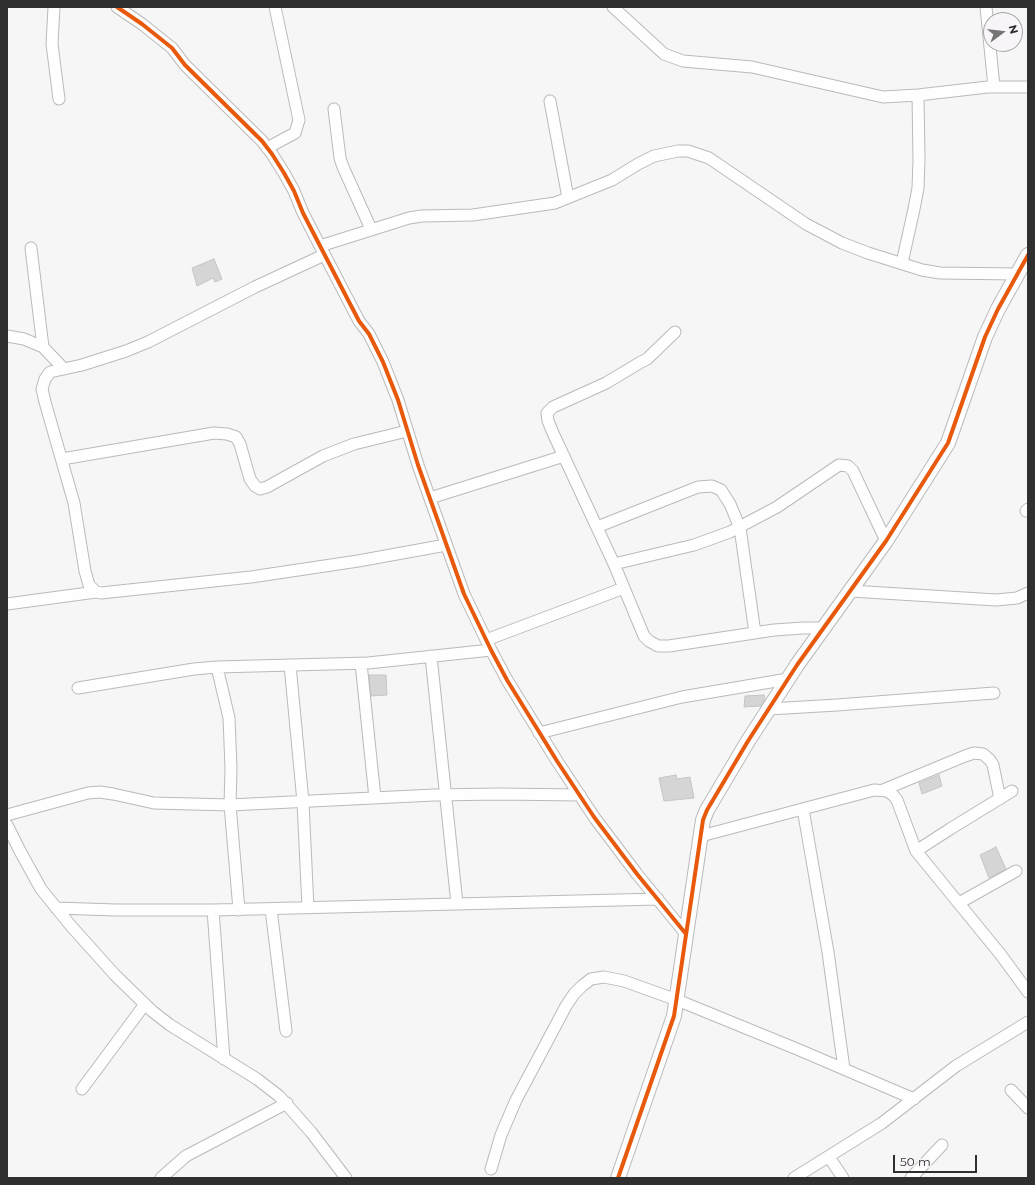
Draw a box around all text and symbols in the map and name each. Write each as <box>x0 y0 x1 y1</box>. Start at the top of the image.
north arrow <box>983 12 1023 52</box>
text: N <box>1006 23 1022 35</box>
scale bar <box>895 1147 979 1173</box>
text: 50 m <box>900 1154 931 1169</box>

